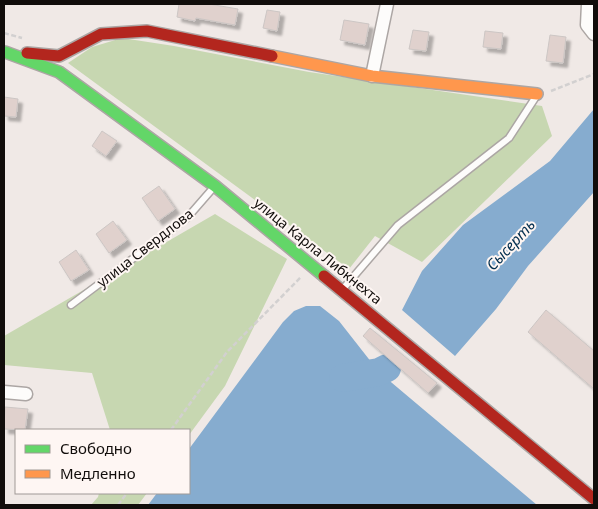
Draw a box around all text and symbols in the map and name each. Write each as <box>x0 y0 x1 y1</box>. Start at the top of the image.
street label: улица Карла Либкнехта <box>250 193 386 308</box>
street label: улица Свердлова <box>93 204 197 291</box>
water label: Сысерть <box>481 214 539 274</box>
legend <box>15 429 190 494</box>
text: Свободно <box>60 438 132 458</box>
text: Медленно <box>60 463 136 483</box>

